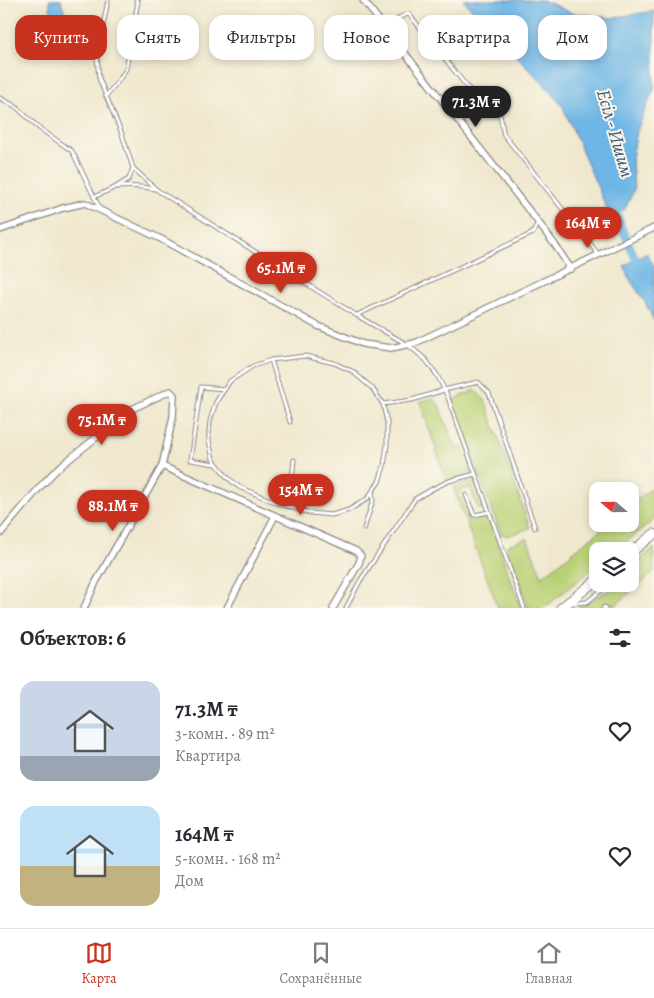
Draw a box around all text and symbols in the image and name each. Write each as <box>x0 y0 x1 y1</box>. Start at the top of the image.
chip: Купить <box>15 15 107 60</box>
chip: Снять <box>117 15 199 60</box>
chip: Фильтры <box>209 15 314 60</box>
chip: Новое <box>324 15 408 60</box>
chip: Квартира <box>418 15 528 60</box>
chip: Дом <box>538 15 607 60</box>
pin: 71.3M ₸ <box>430 86 522 128</box>
water label: Есіл - Ишим <box>590 86 640 181</box>
text: 71.3M ₸ <box>452 91 500 113</box>
pin: 164M ₸ <box>547 206 629 249</box>
text: 164M ₸ <box>566 212 610 234</box>
pin: 65.1M ₸ <box>235 252 327 294</box>
text: 65.1M ₸ <box>257 257 305 279</box>
pin: 75.1M ₸ <box>56 404 148 446</box>
text: 75.1M ₸ <box>78 409 126 431</box>
pin: 154M ₸ <box>260 474 342 516</box>
text: 154M ₸ <box>279 479 323 501</box>
north arrow <box>589 482 639 532</box>
map controls <box>589 482 639 592</box>
pin: 88.1M ₸ <box>67 490 159 532</box>
text: 88.1M ₸ <box>88 495 138 517</box>
button: layers <box>589 542 639 592</box>
text: Объектов: 6 <box>20 624 126 652</box>
icon: filters <box>606 624 634 652</box>
text: 71.3M ₸ <box>175 695 238 723</box>
icon: home <box>60 701 120 761</box>
icon: heart <box>606 717 634 745</box>
text: 3-комн. · 89 m² <box>175 723 275 745</box>
text: Квартира <box>175 745 241 767</box>
text: 164M ₸ <box>175 820 234 848</box>
icon: home <box>60 826 120 886</box>
icon: heart <box>606 842 634 870</box>
text: 5-комн. · 168 m² <box>175 848 281 870</box>
text: Дом <box>175 870 204 892</box>
tab: Карта <box>81 939 117 988</box>
tab: Сохранённые <box>280 939 362 988</box>
tab: Главная <box>525 939 573 988</box>

